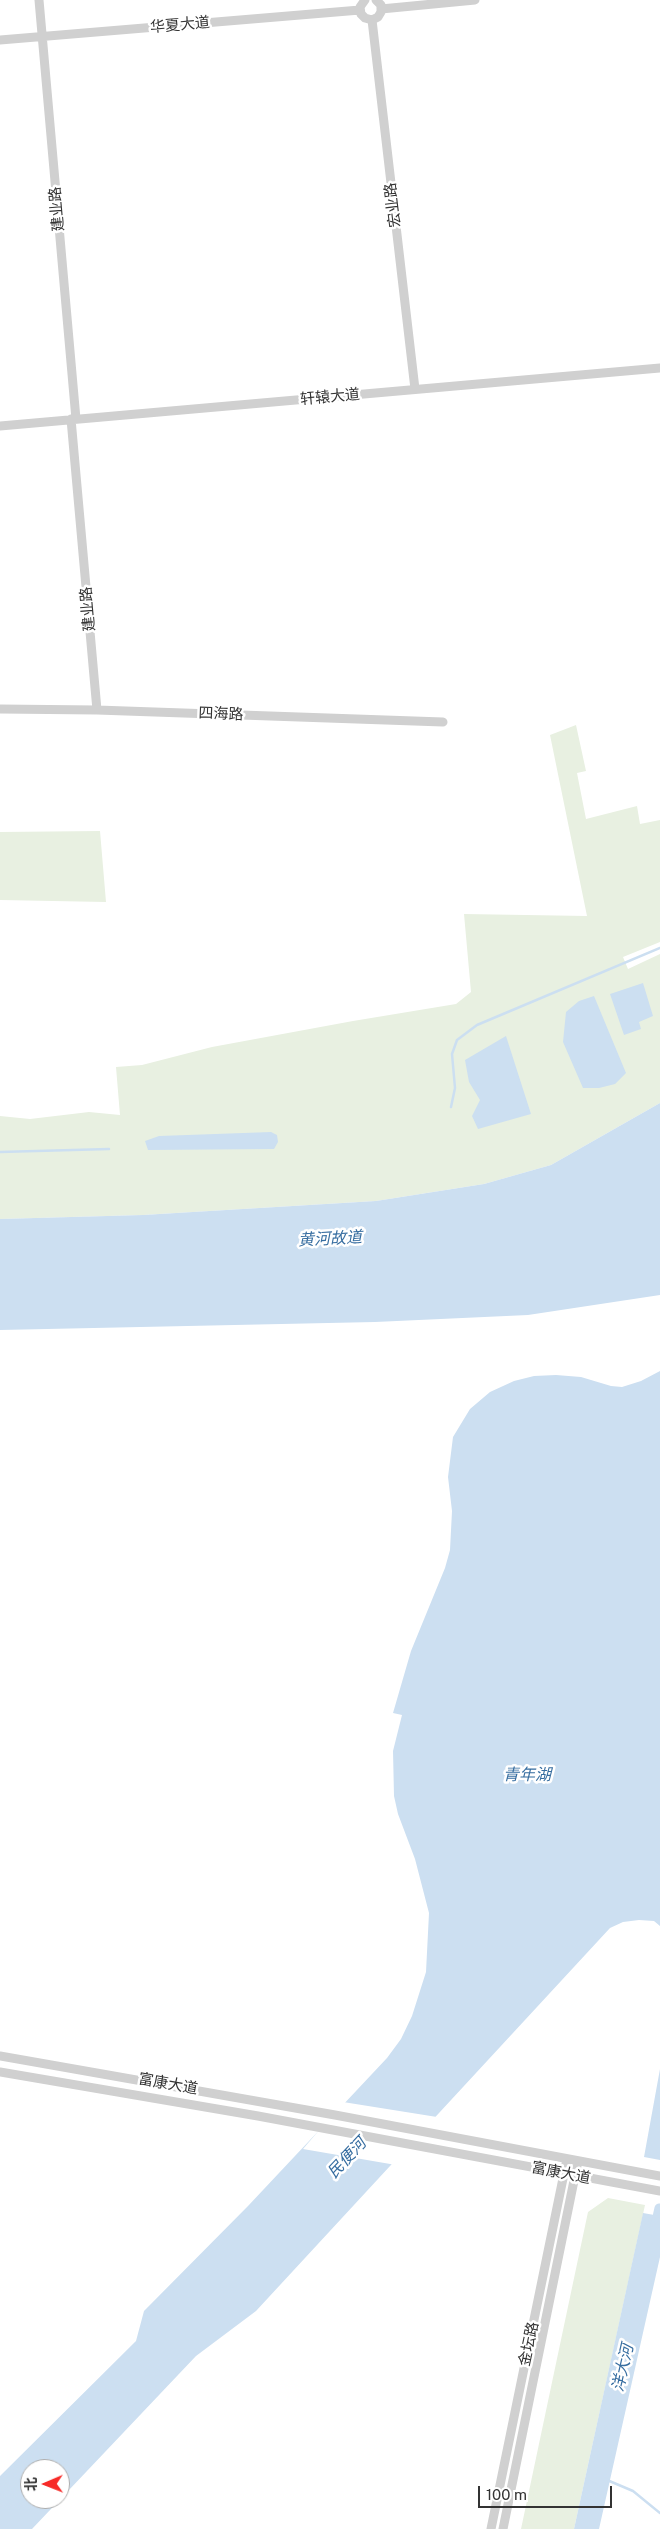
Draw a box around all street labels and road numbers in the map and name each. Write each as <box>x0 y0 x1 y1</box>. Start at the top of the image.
street label: 华夏大道 <box>149 13 211 37</box>
street label: 宏业路 <box>381 182 405 228</box>
street label: 建业路 <box>46 186 68 232</box>
street label: 轩辕大道 <box>299 385 361 409</box>
street label: 建业路 <box>77 586 99 632</box>
street label: 四海路 <box>198 704 244 724</box>
street label: 富康大道 <box>137 2070 199 2098</box>
street label: 富康大道 <box>530 2158 592 2188</box>
street label: 金坛路 <box>516 2320 542 2368</box>

